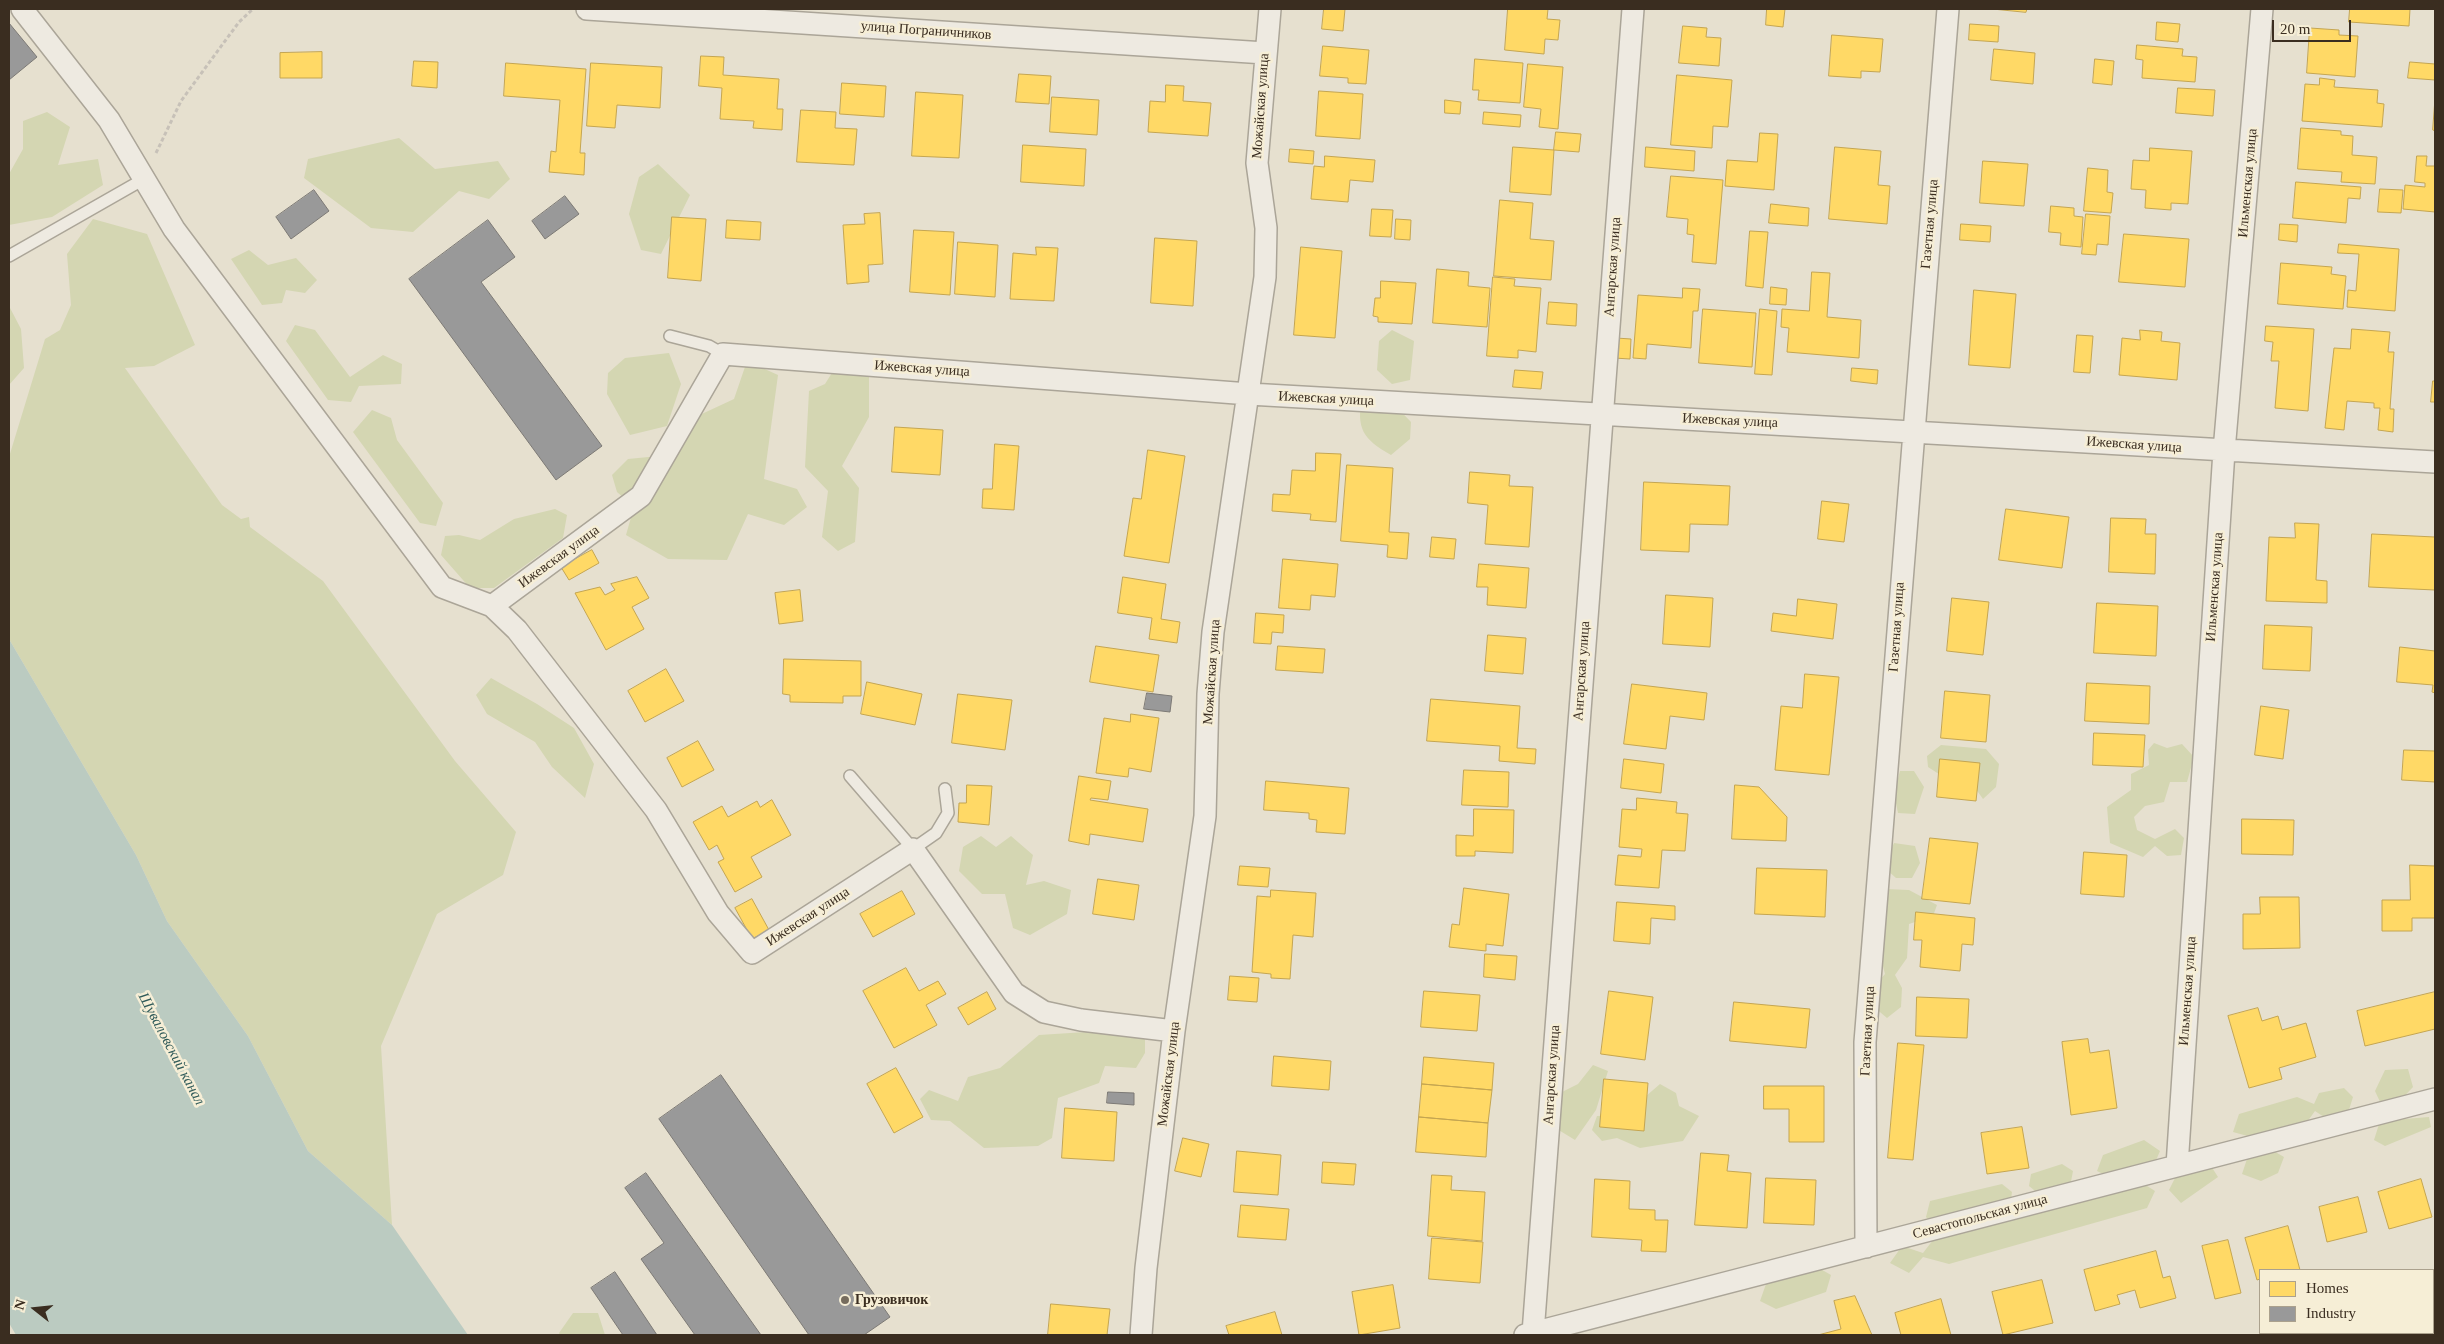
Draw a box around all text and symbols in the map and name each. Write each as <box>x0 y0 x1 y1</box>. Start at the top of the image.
scale bar <box>2274 10 2353 42</box>
street label: улица Пограничников <box>860 18 992 44</box>
text: 20 m <box>2280 21 2310 37</box>
street label: Можайская улица <box>1249 53 1273 159</box>
street label: Ильменская улица <box>2235 128 2261 238</box>
street label: Газетная улица <box>1918 178 1942 270</box>
street label: Ангарская улица <box>1601 216 1625 318</box>
street label: Ижевская улица <box>874 357 970 381</box>
street label: Ижевская улица <box>1278 388 1374 410</box>
street label: Ижевская улица <box>1682 410 1778 432</box>
street label: Ижевская улица <box>2086 433 2182 457</box>
street label: Ижевская улица <box>515 522 603 592</box>
street label: Ильменская улица <box>2203 532 2227 642</box>
street label: Газетная улица <box>1885 582 1909 672</box>
street label: Можайская улица <box>1200 619 1224 725</box>
street label: Ангарская улица <box>1570 620 1594 722</box>
street label: Ижевская улица <box>763 884 853 950</box>
street label: Ильменская улица <box>2176 936 2200 1046</box>
street label: Газетная улица <box>1857 986 1879 1076</box>
water label: Шуваловский канал <box>134 990 208 1108</box>
street label: Можайская улица <box>1154 1021 1184 1127</box>
street label: Ангарская улица <box>1540 1024 1564 1126</box>
street label: Севастопольская улица <box>1911 1191 2049 1243</box>
legend <box>2259 1269 2434 1334</box>
text: Homes <box>2306 1280 2349 1296</box>
north arrow <box>10 1284 60 1334</box>
place label: Грузовичок <box>855 1292 928 1308</box>
marker: Грузовичок <box>839 1294 851 1306</box>
text: N <box>11 1298 29 1312</box>
text: Industry <box>2306 1305 2356 1321</box>

